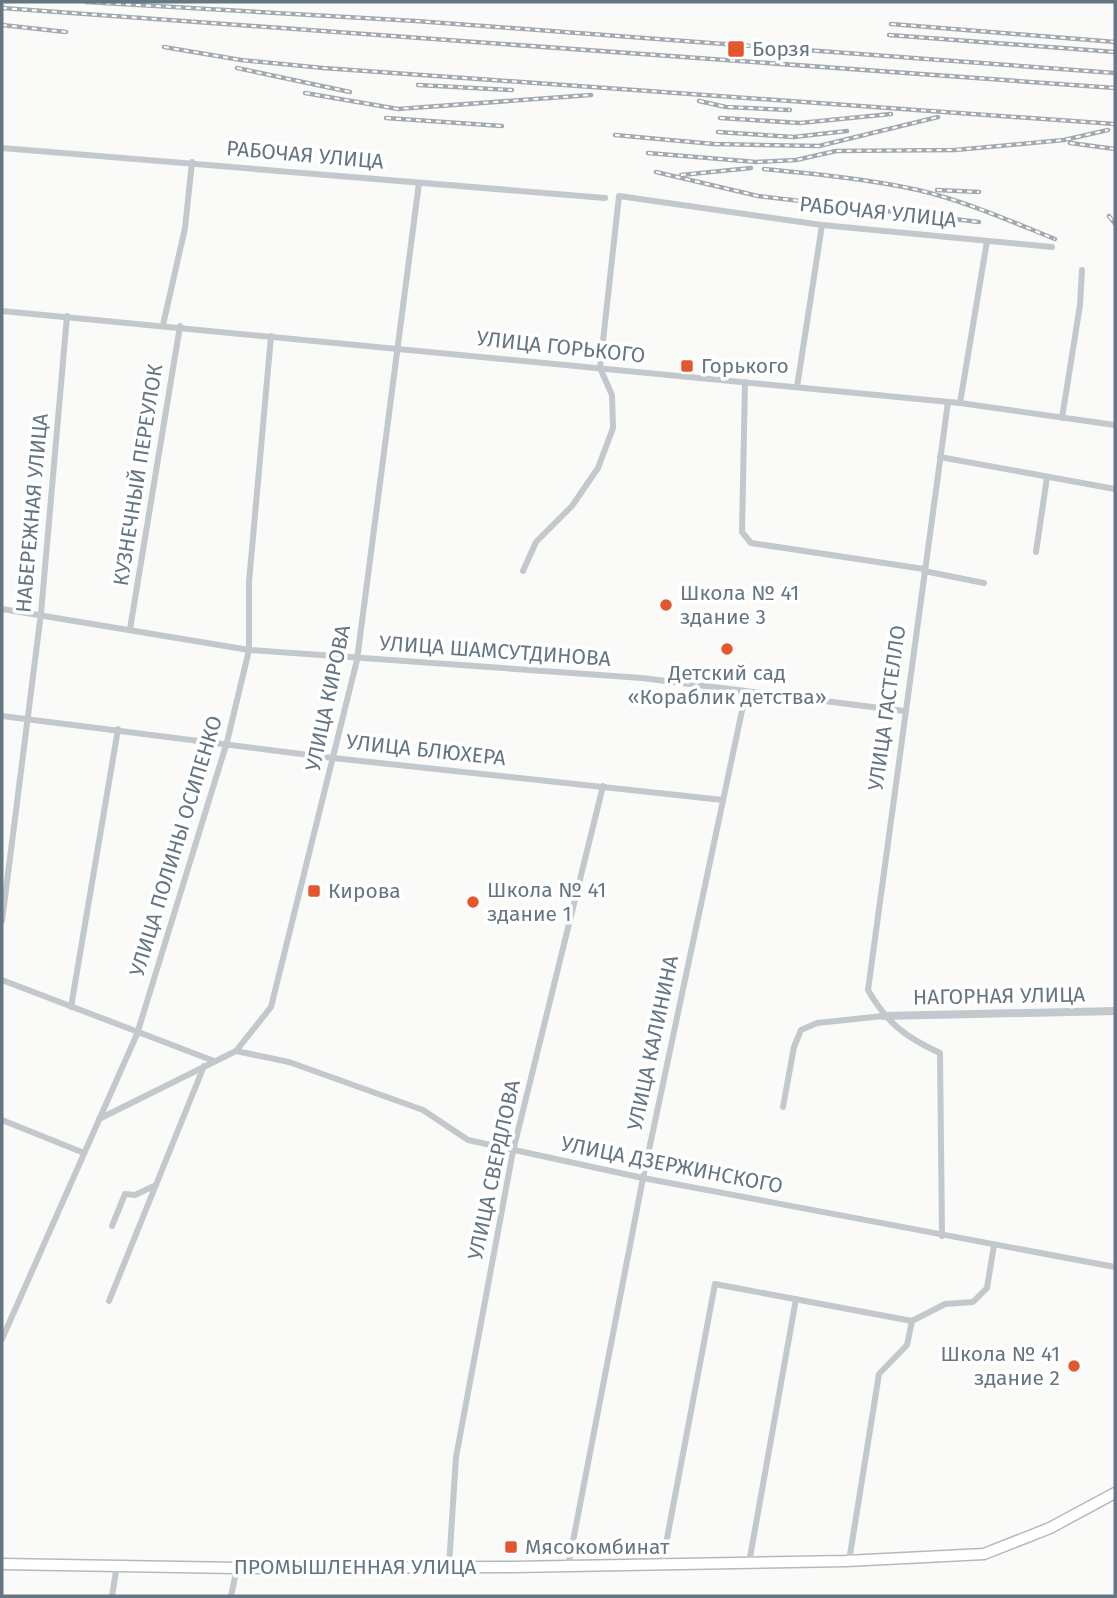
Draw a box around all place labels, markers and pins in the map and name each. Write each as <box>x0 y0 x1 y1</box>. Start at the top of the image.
place label: Борзя <box>752 36 810 62</box>
marker: Борзя <box>726 39 746 59</box>
place label: Горького <box>701 353 789 379</box>
marker: Горького <box>679 358 695 374</box>
place label: Школа № 41 здание 3 <box>680 580 799 630</box>
marker: Школа № 41 здание 3 <box>658 597 674 613</box>
marker: Детский сад «Кораблик детства» <box>719 641 735 657</box>
place label: Детский сад «Кораблик детства» <box>627 660 827 710</box>
place label: Школа № 41 здание 1 <box>487 877 606 927</box>
place label: Кирова <box>328 878 401 904</box>
marker: Кирова <box>306 883 322 899</box>
marker: Школа № 41 здание 1 <box>465 894 481 910</box>
place label: Школа № 41 здание 2 <box>941 1341 1060 1391</box>
marker: Школа № 41 здание 2 <box>1066 1358 1082 1374</box>
place label: Мясокомбинат <box>525 1534 670 1560</box>
marker: Мясокомбинат <box>503 1539 519 1555</box>

